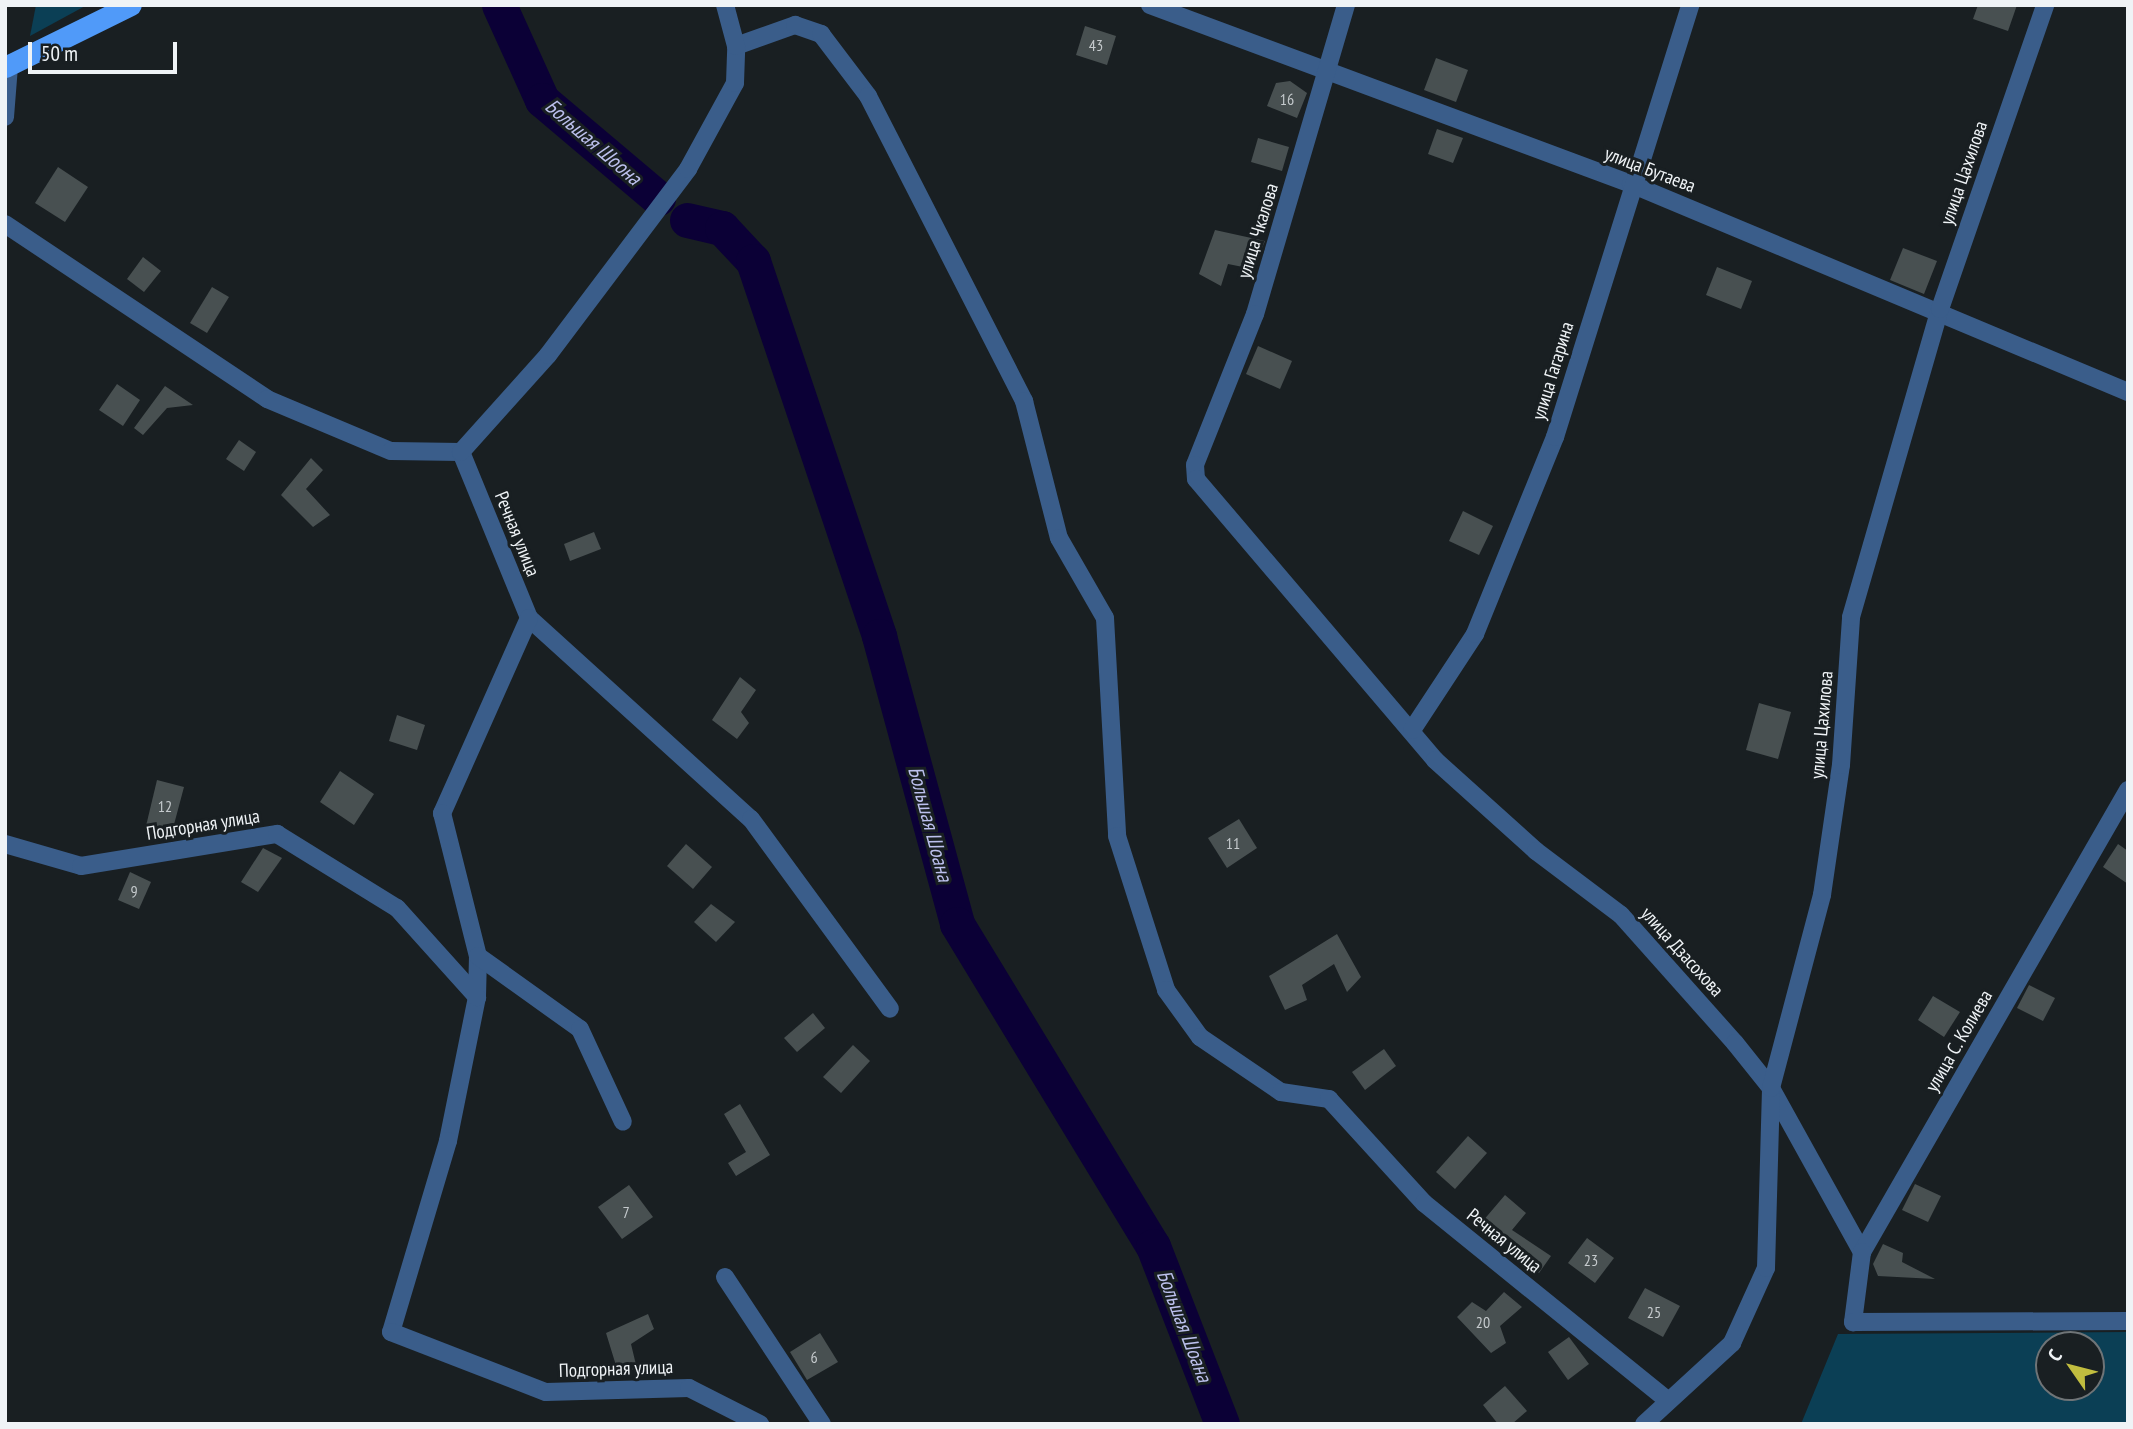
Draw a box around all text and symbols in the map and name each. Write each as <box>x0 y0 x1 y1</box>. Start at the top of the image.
scale bar <box>32 28 180 72</box>
house number: 43 <box>1089 35 1103 55</box>
text: 50 m <box>41 40 78 67</box>
house number: 16 <box>1280 89 1294 109</box>
water label: Большая Шоона <box>540 94 646 190</box>
street label: улица Цахилова <box>1936 118 1992 228</box>
street label: улица Бутаева <box>1601 142 1699 198</box>
street label: улица Чкалова <box>1233 181 1283 281</box>
street label: улица Гагарина <box>1527 319 1579 423</box>
street label: Речная улица <box>490 488 544 580</box>
street label: улица Цахилова <box>1806 670 1838 780</box>
water label: Большая Шоана <box>903 764 957 884</box>
house number: 12 <box>158 796 172 816</box>
street label: Подгорная улица <box>145 805 261 845</box>
house number: 11 <box>1226 833 1240 853</box>
house number: 9 <box>130 881 138 901</box>
street label: улица Дзасохова <box>1636 902 1728 1002</box>
street label: улица С. Колиева <box>1920 986 1998 1096</box>
house number: 7 <box>622 1202 630 1222</box>
street label: Речная улица <box>1462 1204 1546 1278</box>
house number: 23 <box>1584 1250 1598 1270</box>
water label: Большая Шоана <box>1151 1266 1217 1386</box>
house number: 25 <box>1647 1302 1661 1322</box>
house number: 20 <box>1476 1312 1490 1332</box>
north arrow <box>2035 1331 2105 1401</box>
text: С <box>2042 1345 2067 1366</box>
house number: 6 <box>810 1347 818 1367</box>
street label: Подгорная улица <box>558 1356 674 1382</box>

